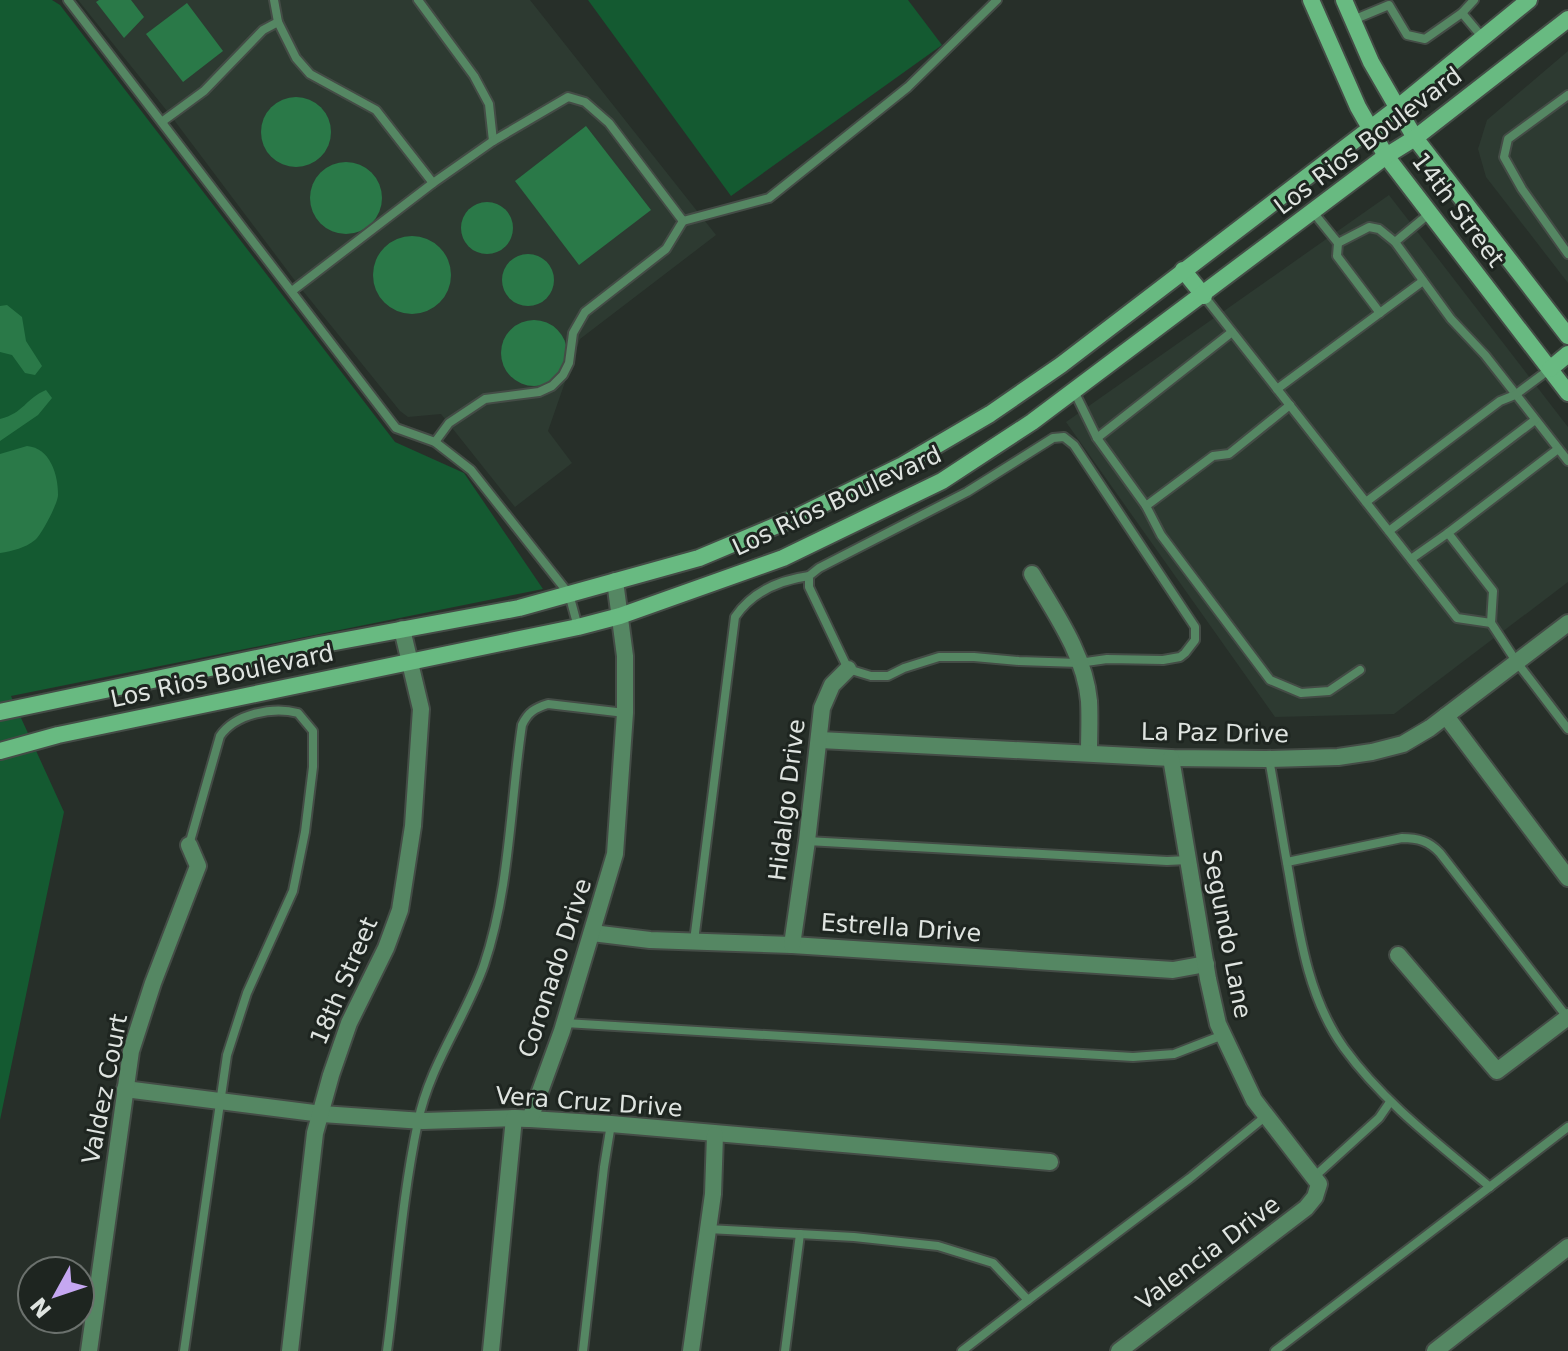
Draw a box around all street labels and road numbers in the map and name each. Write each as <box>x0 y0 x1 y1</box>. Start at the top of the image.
street label: Los Rios Boulevard <box>1269 61 1467 221</box>
street label: 14th Street <box>1406 147 1510 273</box>
street label: Los Rios Boulevard <box>728 440 946 562</box>
street label: Los Rios Boulevard <box>108 639 336 713</box>
street label: Hidalgo Drive <box>763 717 811 883</box>
street label: La Paz Drive <box>1141 718 1289 748</box>
street label: Segundo Lane <box>1197 847 1257 1021</box>
street label: Coronado Drive <box>513 875 597 1061</box>
street label: Estrella Drive <box>820 908 982 948</box>
street label: 18th Street <box>305 913 383 1049</box>
street label: Valdez Court <box>77 1012 133 1166</box>
street label: Vera Cruz Drive <box>494 1081 684 1123</box>
street label: Valencia Drive <box>1131 1190 1285 1316</box>

